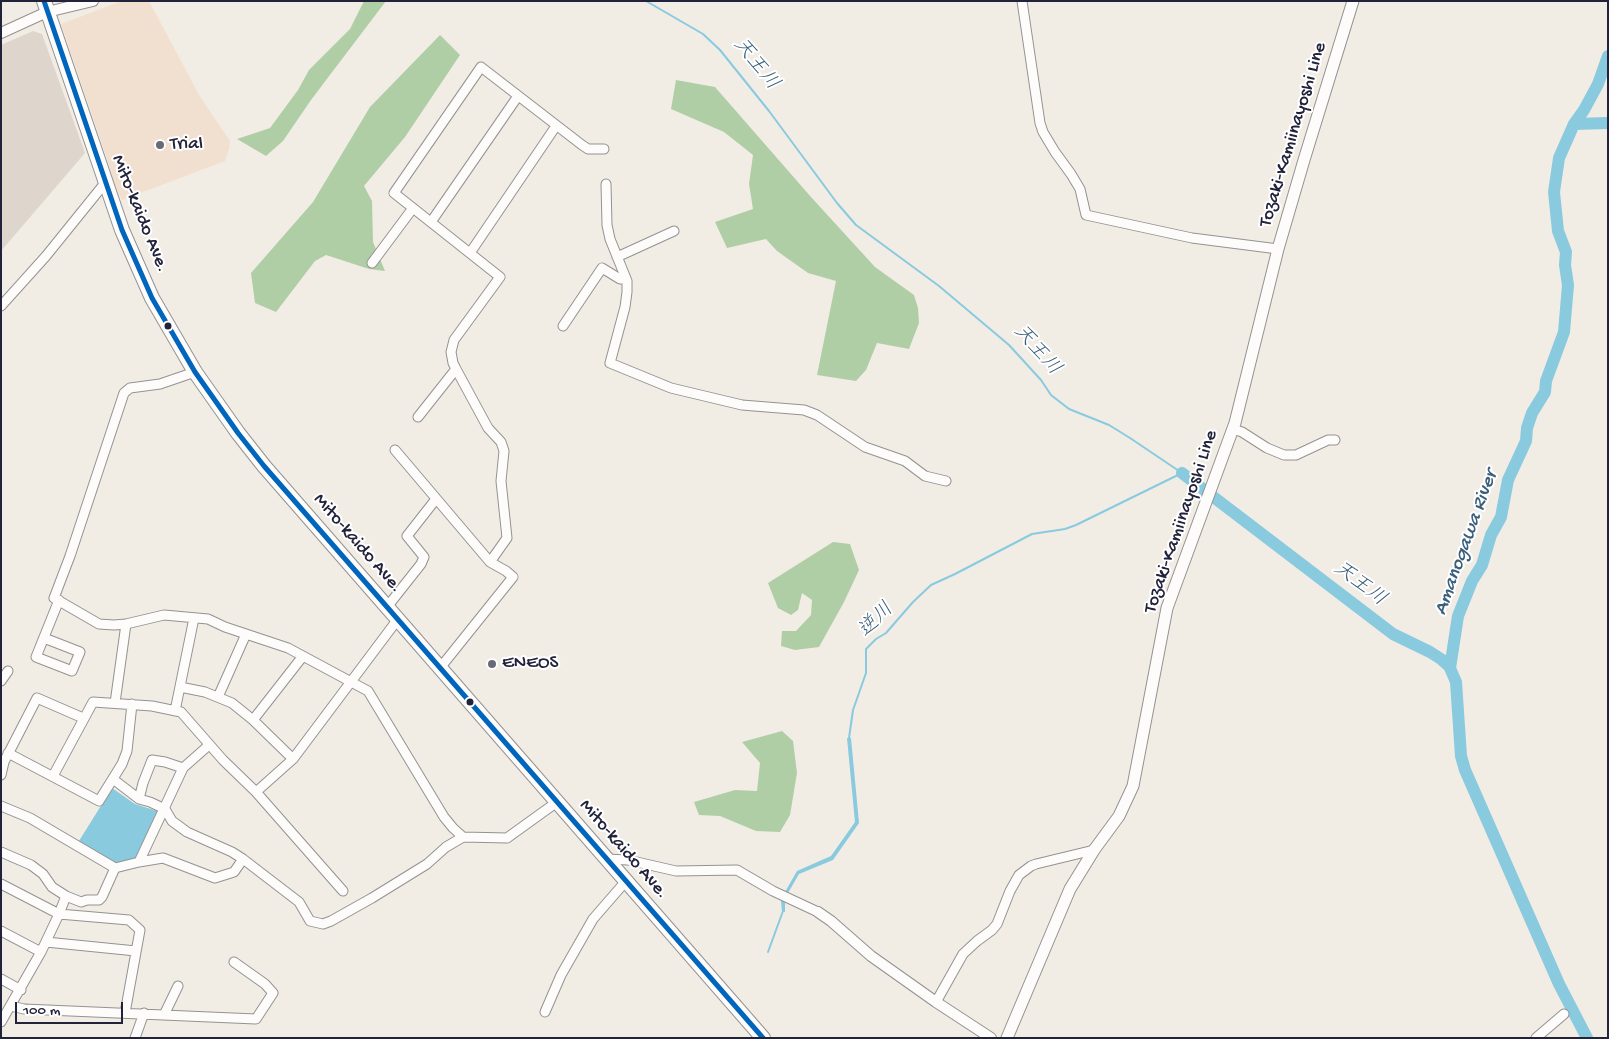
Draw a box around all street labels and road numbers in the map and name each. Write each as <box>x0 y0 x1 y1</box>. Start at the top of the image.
street label: Tozaki-Kamiinayoshi Line <box>1255 40 1333 230</box>
street label: Mito-kaido Ave. <box>105 152 173 276</box>
street label: Tozaki-Kamiinayoshi Line <box>1140 428 1224 616</box>
street label: Mito-kaido Ave. <box>307 489 407 599</box>
street label: Mito-kaido Ave. <box>573 795 673 905</box>

